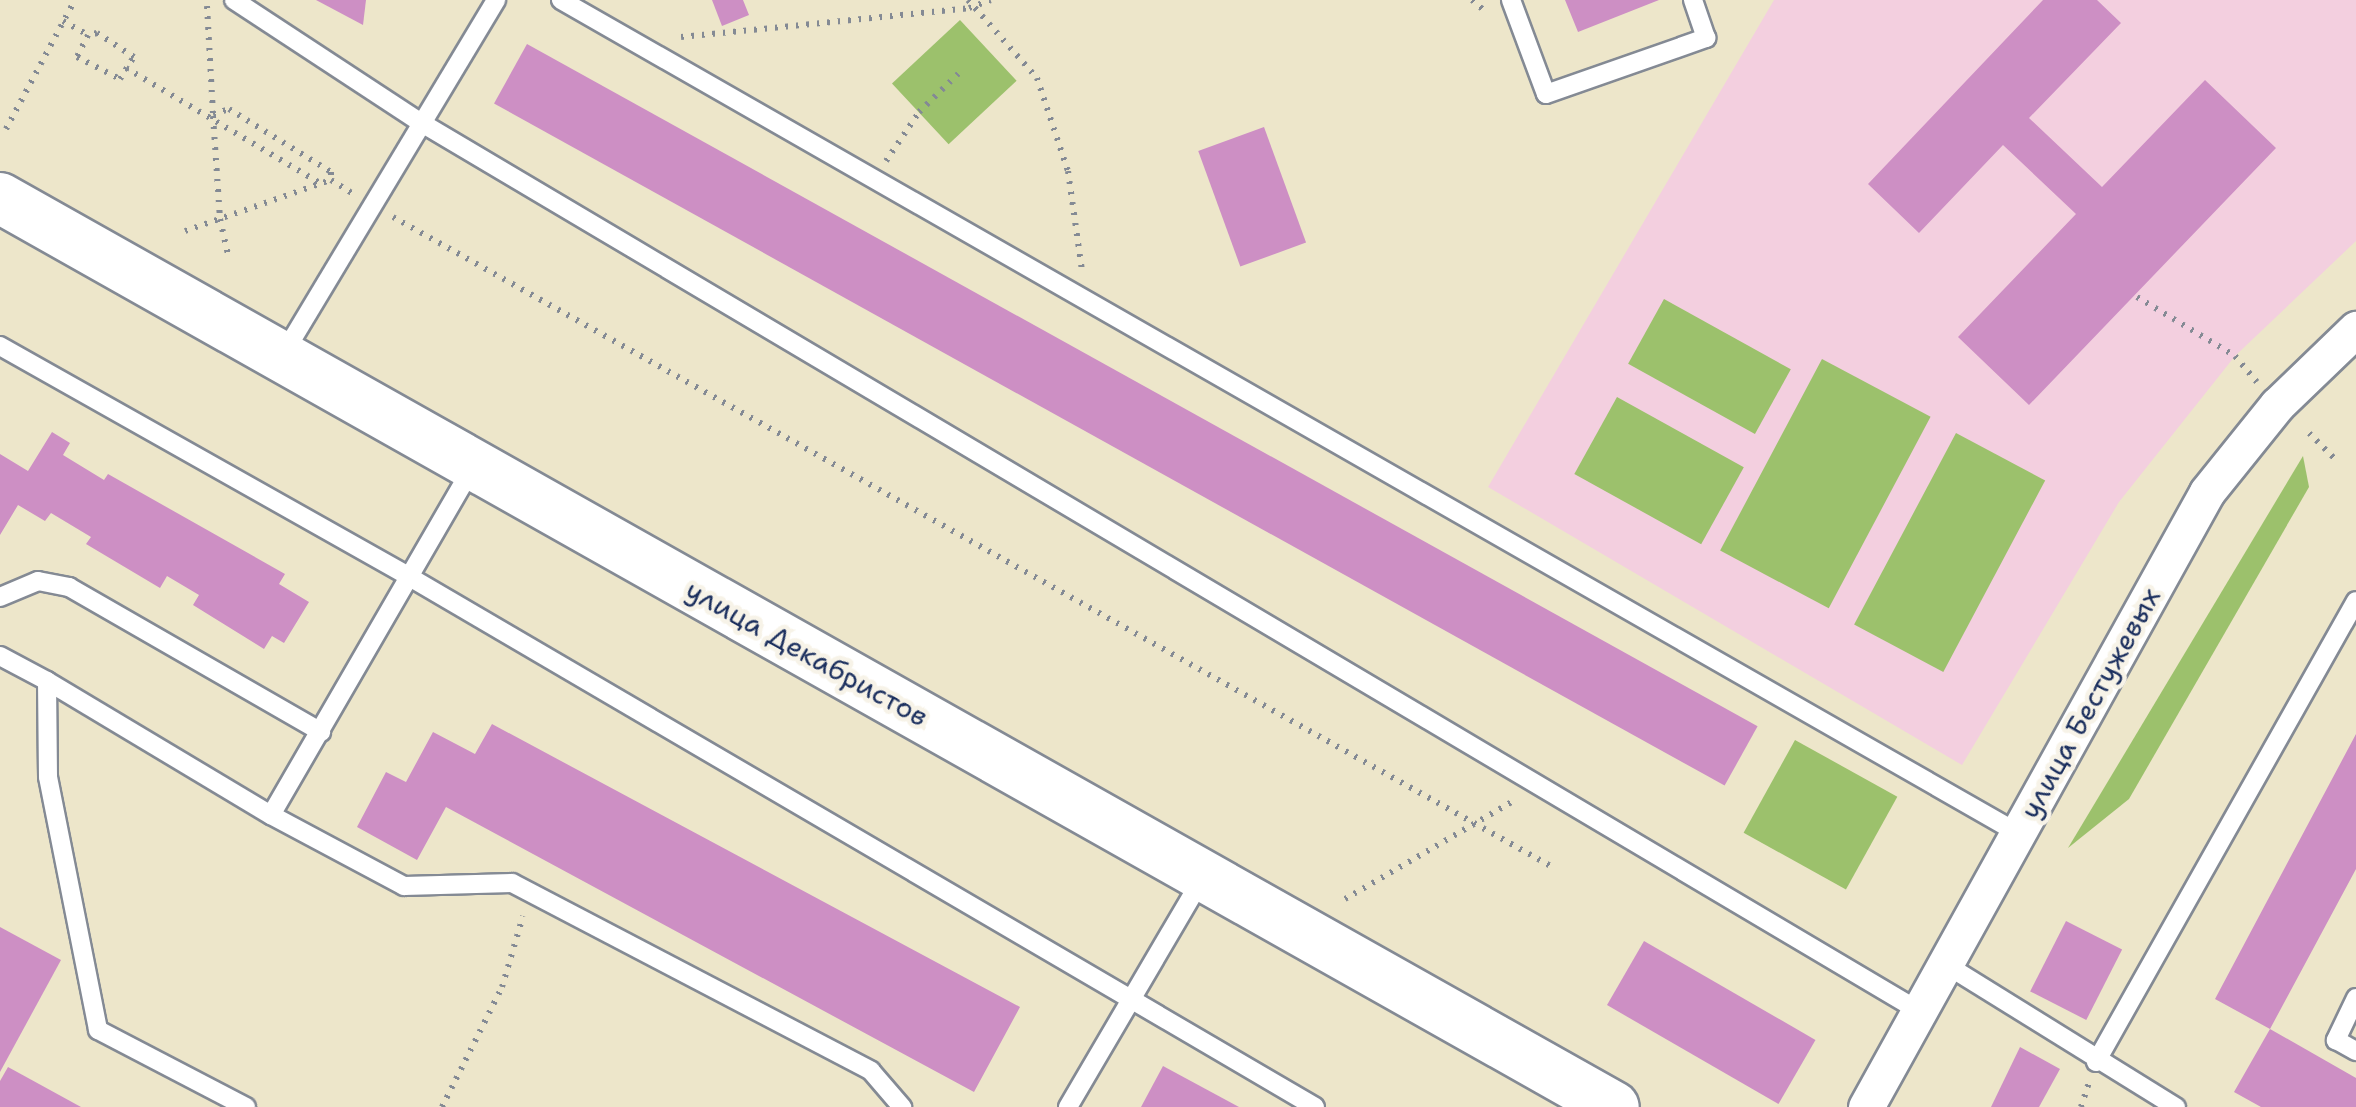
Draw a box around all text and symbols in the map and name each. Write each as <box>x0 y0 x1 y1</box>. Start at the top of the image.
street label: улица Декабристов <box>680 572 934 734</box>
street label: улица Бестужевых <box>2013 582 2167 824</box>

